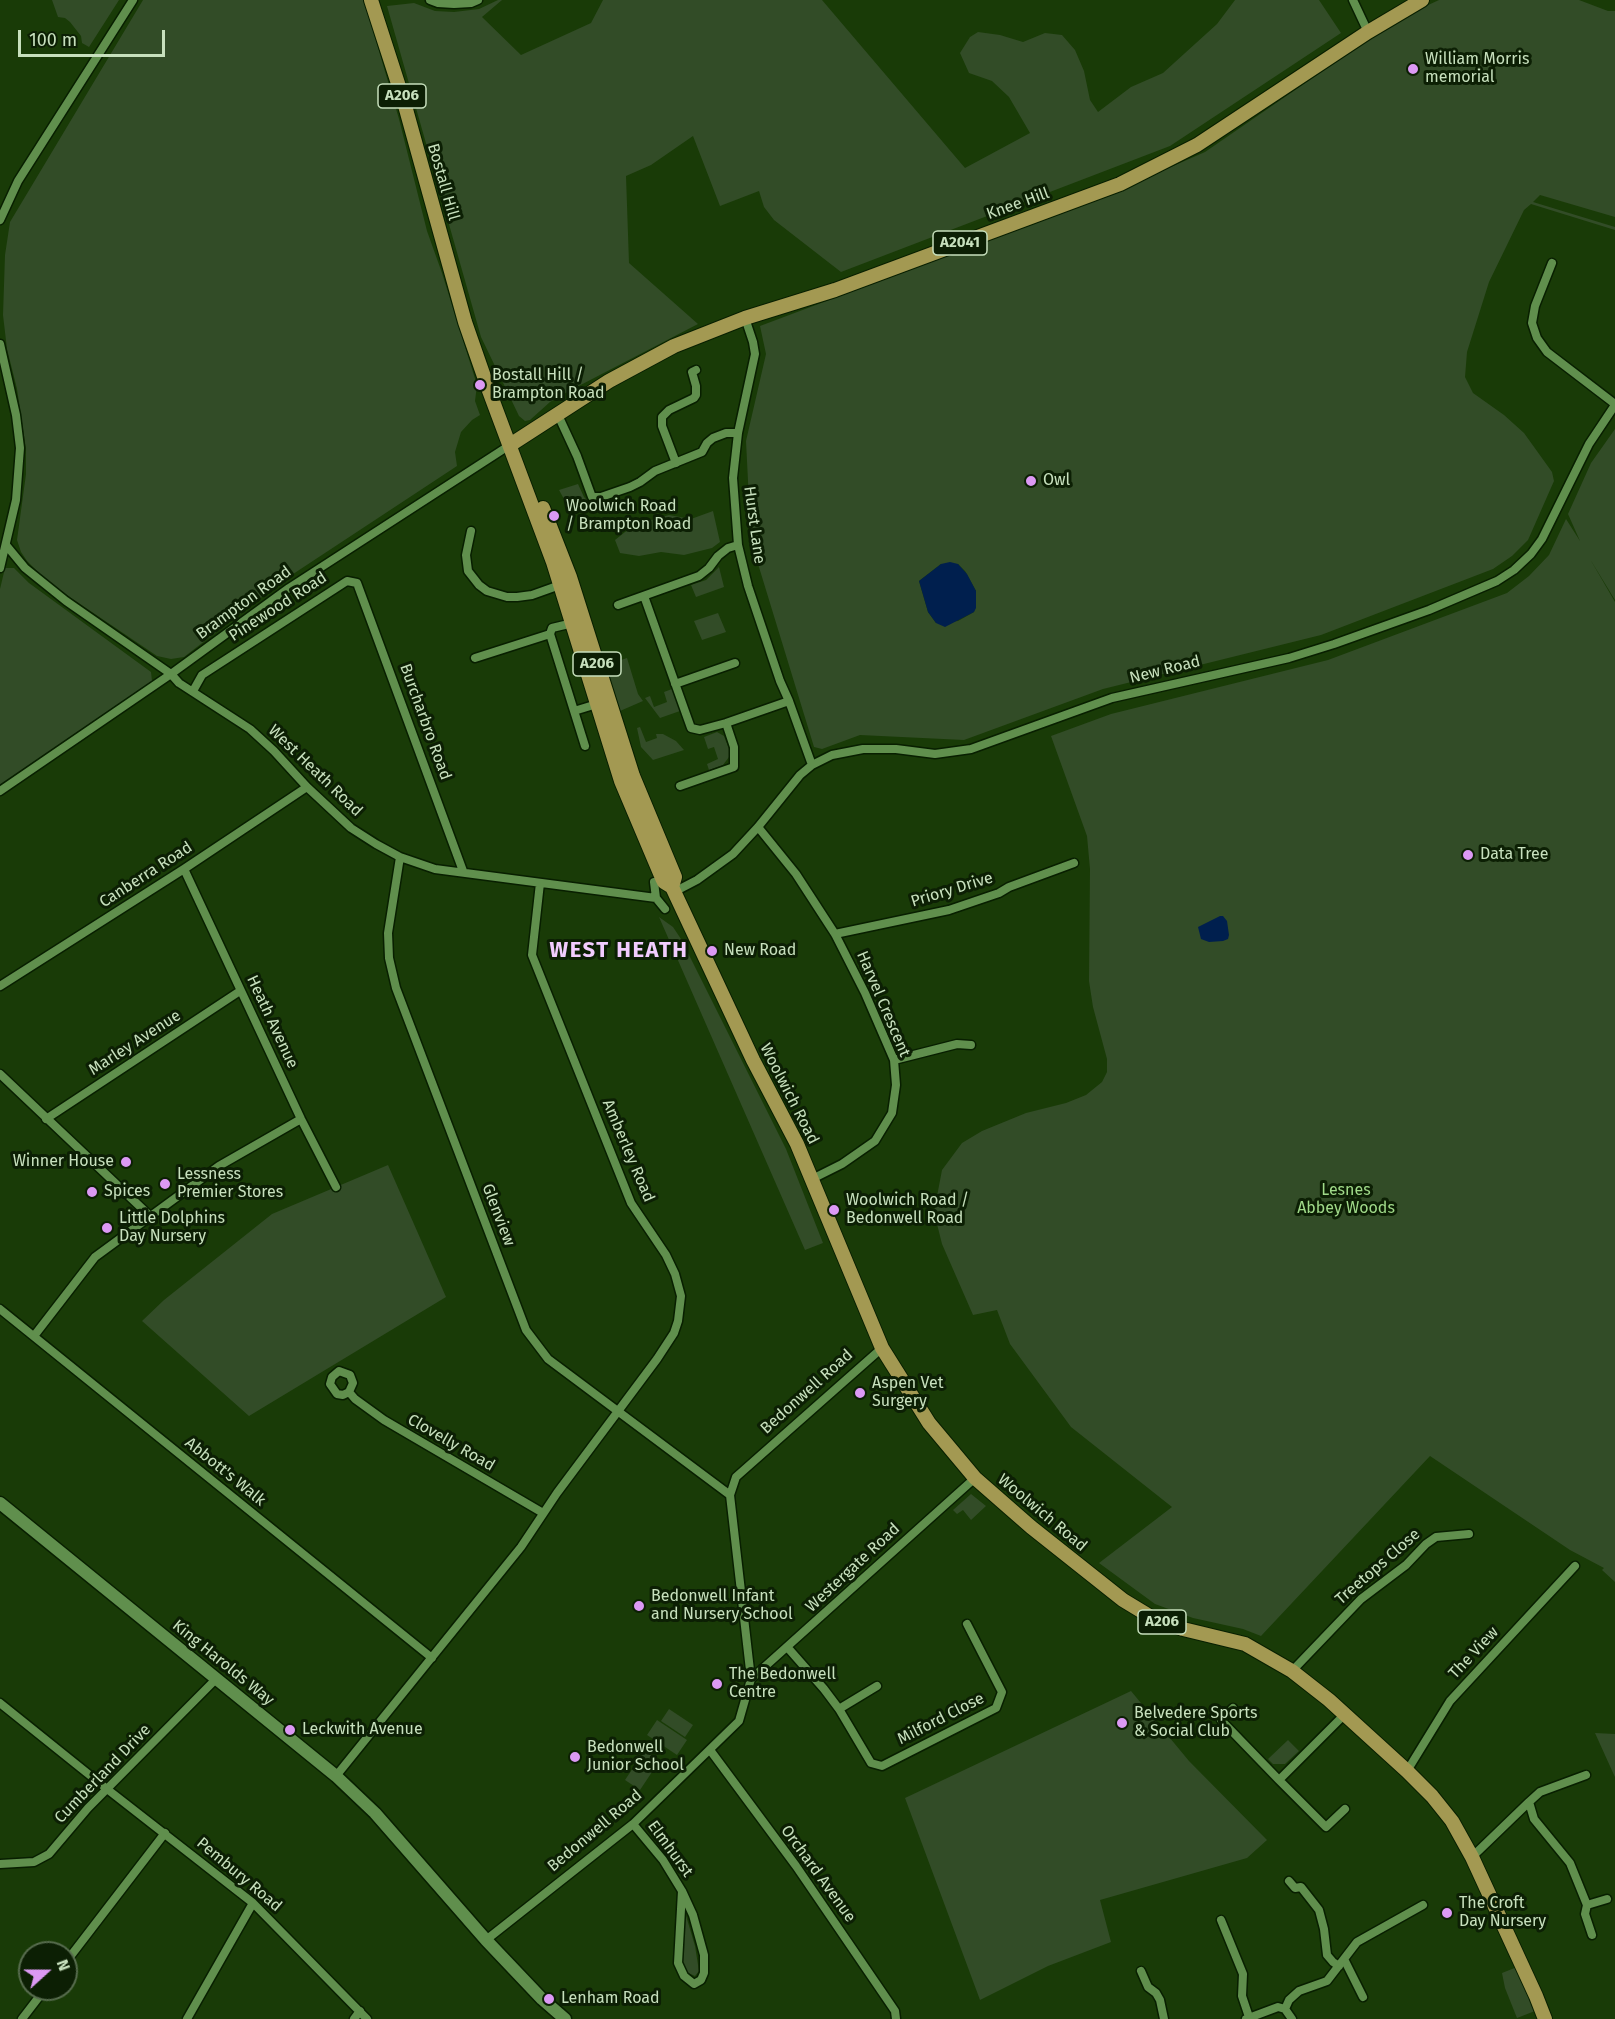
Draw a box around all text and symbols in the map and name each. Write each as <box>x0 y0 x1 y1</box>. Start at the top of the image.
scale bar <box>21 18 168 56</box>
text: 100 m <box>29 29 77 51</box>
place label: William Morris memorial <box>1425 50 1529 88</box>
marker: William Morris memorial <box>1406 62 1420 76</box>
road number: A206 <box>378 84 426 108</box>
street label: Bostall Hill <box>423 141 463 223</box>
street label: Knee Hill <box>984 184 1052 224</box>
road number: A2041 <box>933 231 987 255</box>
place label: Bostall Hill / Brampton Road <box>492 366 605 404</box>
marker: Bostall Hill / Brampton Road <box>473 378 487 392</box>
place label: Owl <box>1043 471 1070 491</box>
marker: Owl <box>1024 474 1038 488</box>
street label: Hurst Lane <box>739 485 769 565</box>
place label: Woolwich Road / Brampton Road <box>566 497 691 535</box>
marker: Woolwich Road / Brampton Road <box>547 509 561 523</box>
street label: Brampton Road <box>193 562 295 644</box>
street label: Pinewood Road <box>225 568 331 646</box>
road number: A206 <box>573 652 621 676</box>
street label: New Road <box>1128 652 1202 688</box>
street label: Burcharbro Road <box>395 661 455 783</box>
street label: West Heath Road <box>264 721 366 821</box>
street label: Canberra Road <box>96 838 196 912</box>
place label: Data Tree <box>1480 845 1548 865</box>
marker: Data Tree <box>1461 848 1475 862</box>
street label: Priory Drive <box>909 868 995 912</box>
district label: WEST HEATH <box>550 938 688 964</box>
place label: New Road <box>724 941 796 961</box>
marker: New Road <box>705 944 719 958</box>
street label: Harvel Crescent <box>852 948 914 1060</box>
street label: Heath Avenue <box>242 972 302 1072</box>
street label: Marley Avenue <box>85 1006 185 1080</box>
street label: Woolwich Road <box>755 1040 823 1148</box>
street label: Amberley Road <box>598 1097 658 1205</box>
place label: Winner House <box>13 1152 114 1172</box>
marker: Winner House <box>119 1155 133 1169</box>
place label: Lessness Premier Stores <box>177 1165 283 1203</box>
marker: Lessness Premier Stores <box>158 1177 172 1191</box>
street label: Glenview <box>477 1181 519 1249</box>
park label: Lesnes Abbey Woods <box>1297 1181 1395 1219</box>
place label: Spices <box>104 1182 150 1202</box>
marker: Spices <box>85 1185 99 1199</box>
place label: Woolwich Road / Bedonwell Road <box>846 1191 969 1229</box>
marker: Woolwich Road / Bedonwell Road <box>827 1203 841 1217</box>
place label: Little Dolphins Day Nursery <box>119 1209 225 1247</box>
marker: Little Dolphins Day Nursery <box>100 1221 114 1235</box>
street label: Bedonwell Road <box>757 1346 857 1438</box>
place label: Aspen Vet Surgery <box>872 1374 943 1412</box>
marker: Aspen Vet Surgery <box>853 1386 867 1400</box>
street label: Clovelly Road <box>404 1410 498 1476</box>
street label: Abbott's Walk <box>181 1434 269 1510</box>
street label: Woolwich Road <box>993 1470 1091 1556</box>
street label: Westergate Road <box>802 1520 904 1616</box>
street label: Treetops Close <box>1332 1525 1424 1609</box>
place label: Bedonwell Infant and Nursery School <box>651 1587 793 1625</box>
marker: Bedonwell Infant and Nursery School <box>632 1599 646 1613</box>
road number: A206 <box>1138 1610 1186 1634</box>
street label: King Harolds Way <box>168 1616 278 1710</box>
street label: The View <box>1445 1623 1503 1683</box>
place label: The Bedonwell Centre <box>729 1665 836 1703</box>
marker: The Bedonwell Centre <box>710 1677 724 1691</box>
street label: Milford Close <box>894 1689 988 1749</box>
place label: Belvedere Sports & Social Club <box>1134 1704 1257 1742</box>
marker: Belvedere Sports & Social Club <box>1115 1716 1129 1730</box>
place label: Leckwith Avenue <box>302 1720 423 1740</box>
street label: Cumberland Drive <box>51 1721 155 1827</box>
marker: Leckwith Avenue <box>283 1723 297 1737</box>
place label: Bedonwell Junior School <box>587 1738 684 1776</box>
marker: Bedonwell Junior School <box>568 1750 582 1764</box>
street label: Bedonwell Road <box>544 1786 646 1876</box>
street label: Elmhurst <box>643 1817 697 1881</box>
street label: Orchard Avenue <box>776 1822 860 1926</box>
street label: Pembury Road <box>193 1834 285 1916</box>
place label: The Croft Day Nursery <box>1459 1894 1546 1932</box>
marker: The Croft Day Nursery <box>1440 1906 1454 1920</box>
north arrow <box>18 1941 78 2001</box>
text: N <box>53 1957 74 1973</box>
place label: Lenham Road <box>561 1989 660 2009</box>
marker: Lenham Road <box>542 1992 556 2006</box>

